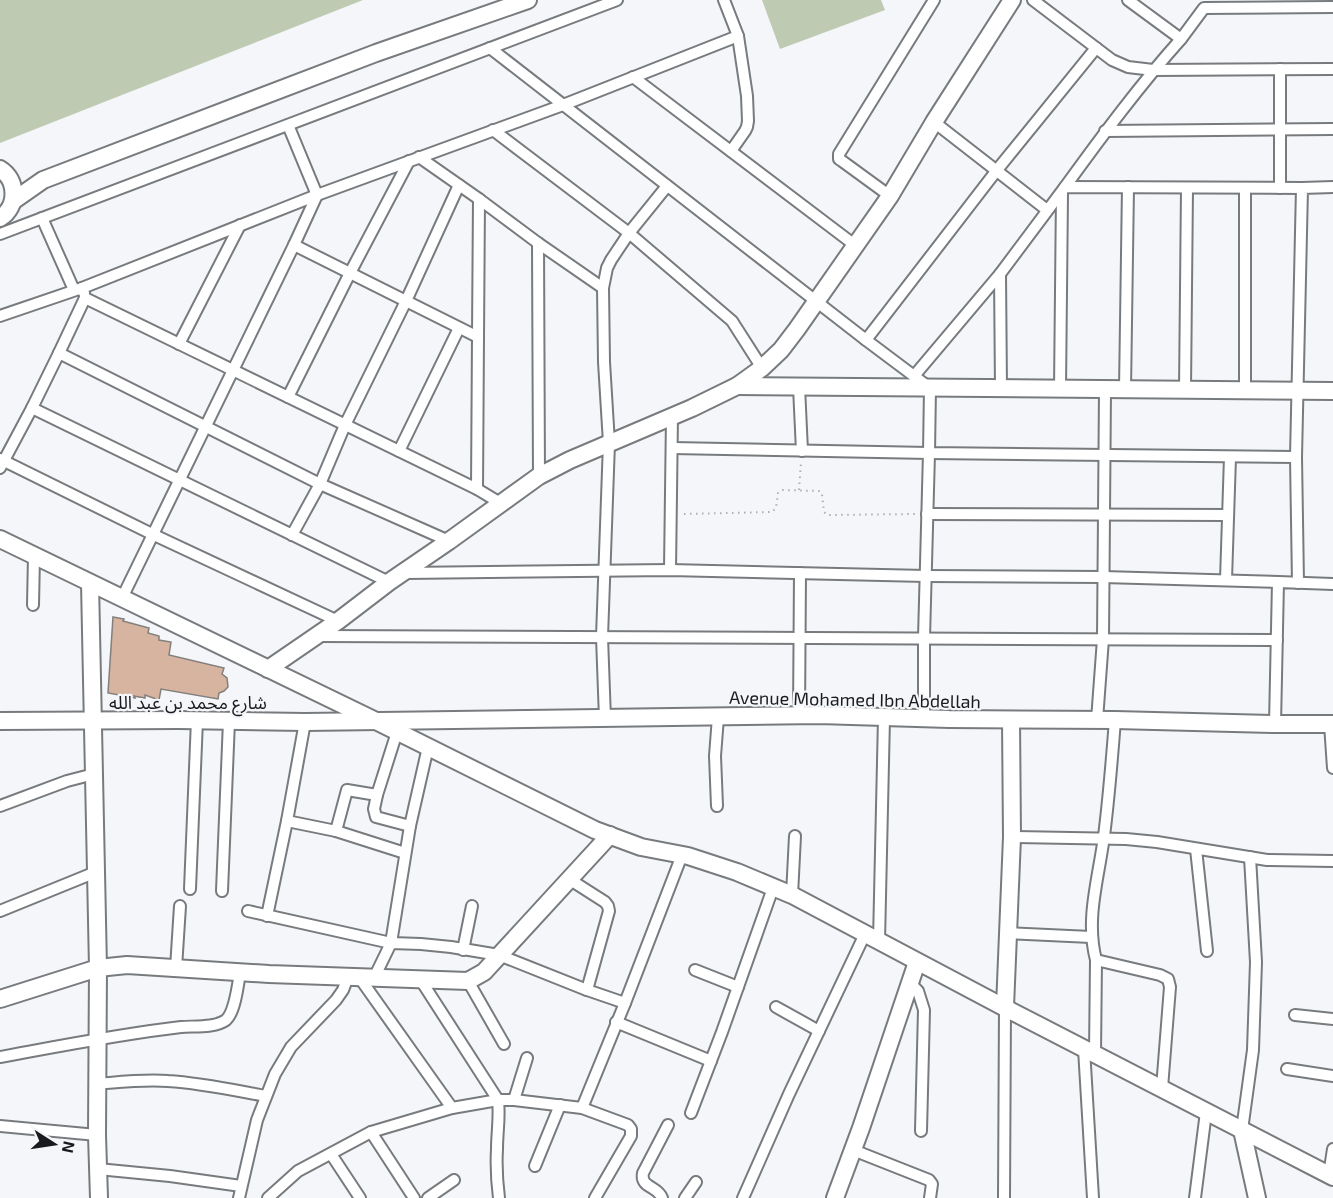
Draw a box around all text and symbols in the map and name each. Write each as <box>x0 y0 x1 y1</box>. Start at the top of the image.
street label: Avenue Mohamed Ibn Abdellah <box>729 686 981 712</box>
street label: شارع محمد بن عبد الله <box>109 691 267 717</box>
north arrow <box>24 1114 84 1174</box>
text: N <box>59 1140 80 1155</box>

